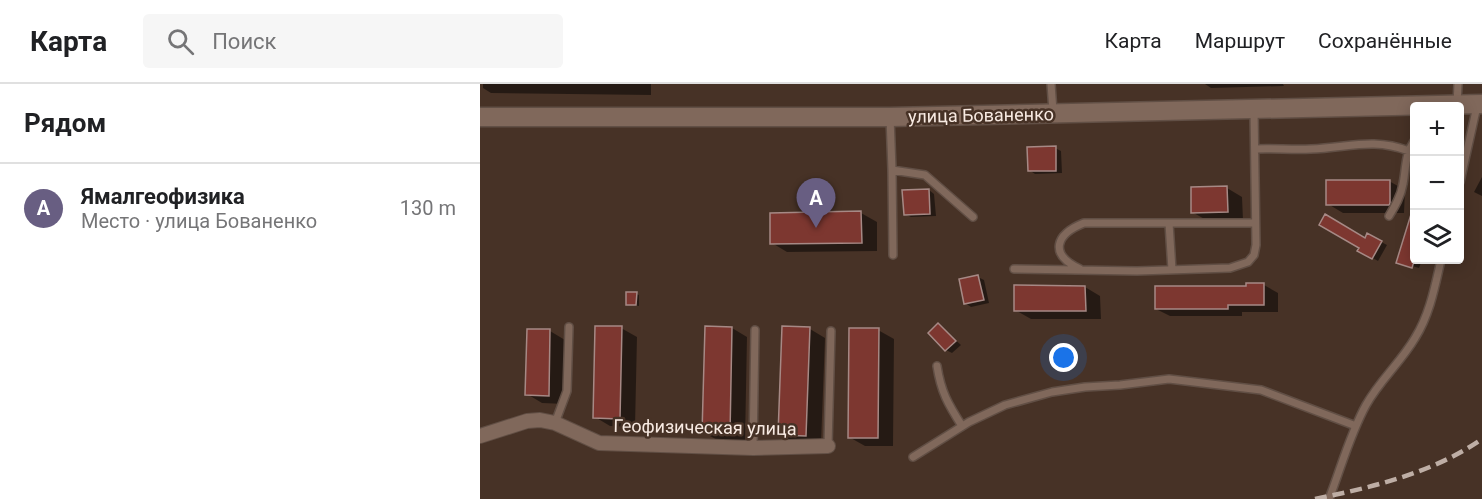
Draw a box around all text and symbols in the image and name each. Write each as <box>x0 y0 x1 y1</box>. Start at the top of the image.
search box <box>143 14 563 68</box>
text: Карта <box>30 25 107 58</box>
icon: search <box>164 25 197 58</box>
text: Поиск <box>212 29 277 54</box>
text: Карта <box>1105 29 1162 53</box>
text: Маршрут <box>1195 29 1285 53</box>
text: Сохранённые <box>1318 29 1452 53</box>
map controls <box>1410 102 1464 264</box>
button: + <box>1410 102 1464 156</box>
street label: улица Бованенко <box>908 103 1054 127</box>
text: Рядом <box>24 108 106 138</box>
button: − <box>1410 156 1464 210</box>
pin: A <box>796 178 836 228</box>
text: Ямалгеофизика <box>81 184 245 209</box>
text: A <box>37 196 50 220</box>
text: 130 m <box>400 196 456 220</box>
text: Место · улица Бованенко <box>81 209 317 233</box>
button: layers <box>1410 210 1464 264</box>
your location <box>1049 343 1078 372</box>
street label: Геофизическая улица <box>613 415 797 439</box>

